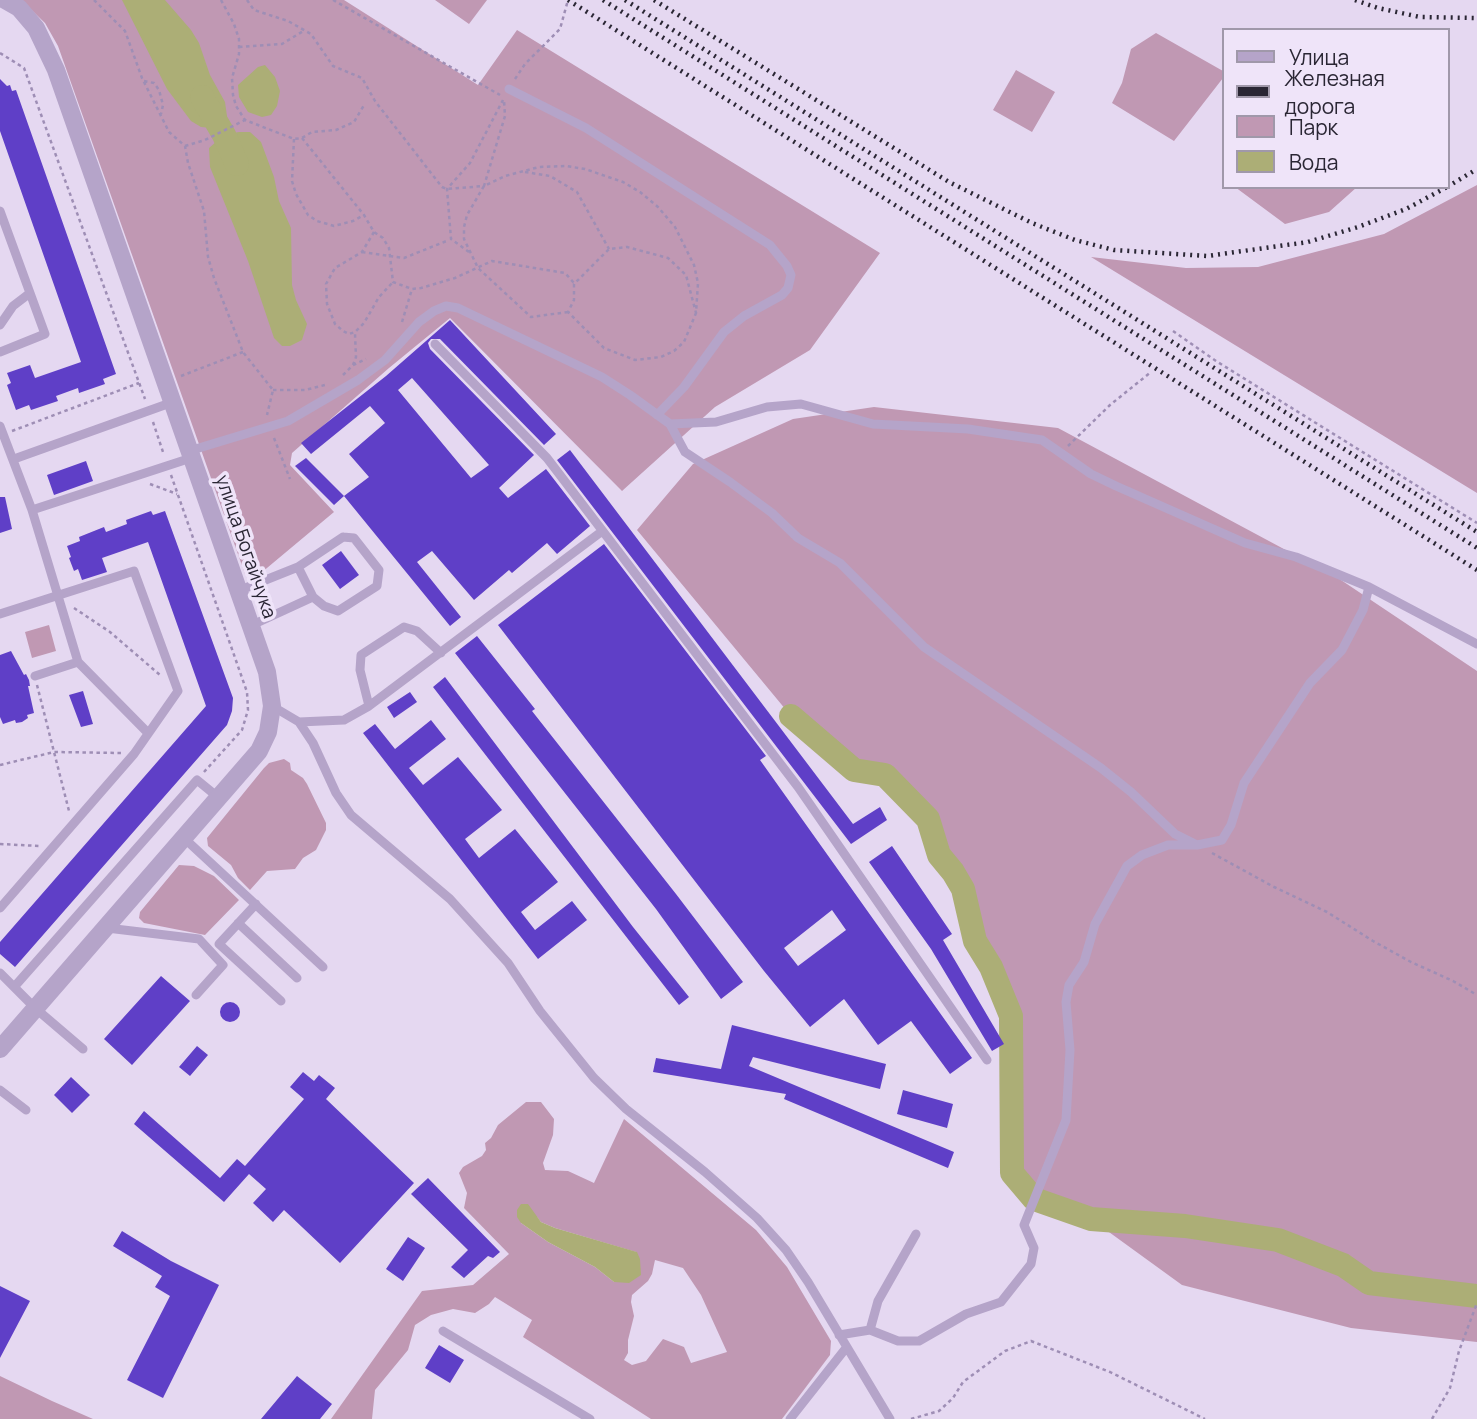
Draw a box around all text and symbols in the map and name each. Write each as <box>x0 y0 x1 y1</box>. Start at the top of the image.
legend <box>1222 28 1449 189</box>
text: Улица <box>1289 43 1349 71</box>
text: Железная дорога <box>1284 64 1385 120</box>
text: Парк <box>1289 113 1338 141</box>
text: Вода <box>1289 148 1339 176</box>
street label: улица Богайчука <box>210 472 280 622</box>

